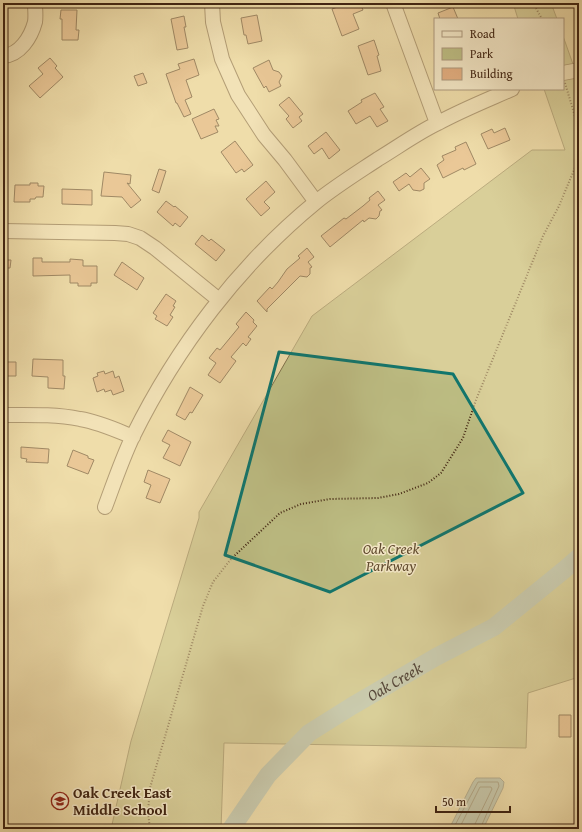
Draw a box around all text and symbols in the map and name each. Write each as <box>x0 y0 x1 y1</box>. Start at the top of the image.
legend <box>434 18 564 90</box>
text: Road <box>470 25 496 42</box>
text: Park <box>470 45 494 62</box>
text: Building <box>470 65 513 82</box>
park label: Oak Creek Parkway <box>363 538 419 576</box>
water label: Oak Creek <box>362 655 427 707</box>
place label: Oak Creek East Middle School <box>73 782 172 820</box>
scale bar <box>436 788 510 814</box>
school or university icon: Oak Creek East Middle School <box>50 791 70 811</box>
text: 50 m <box>442 793 466 810</box>

